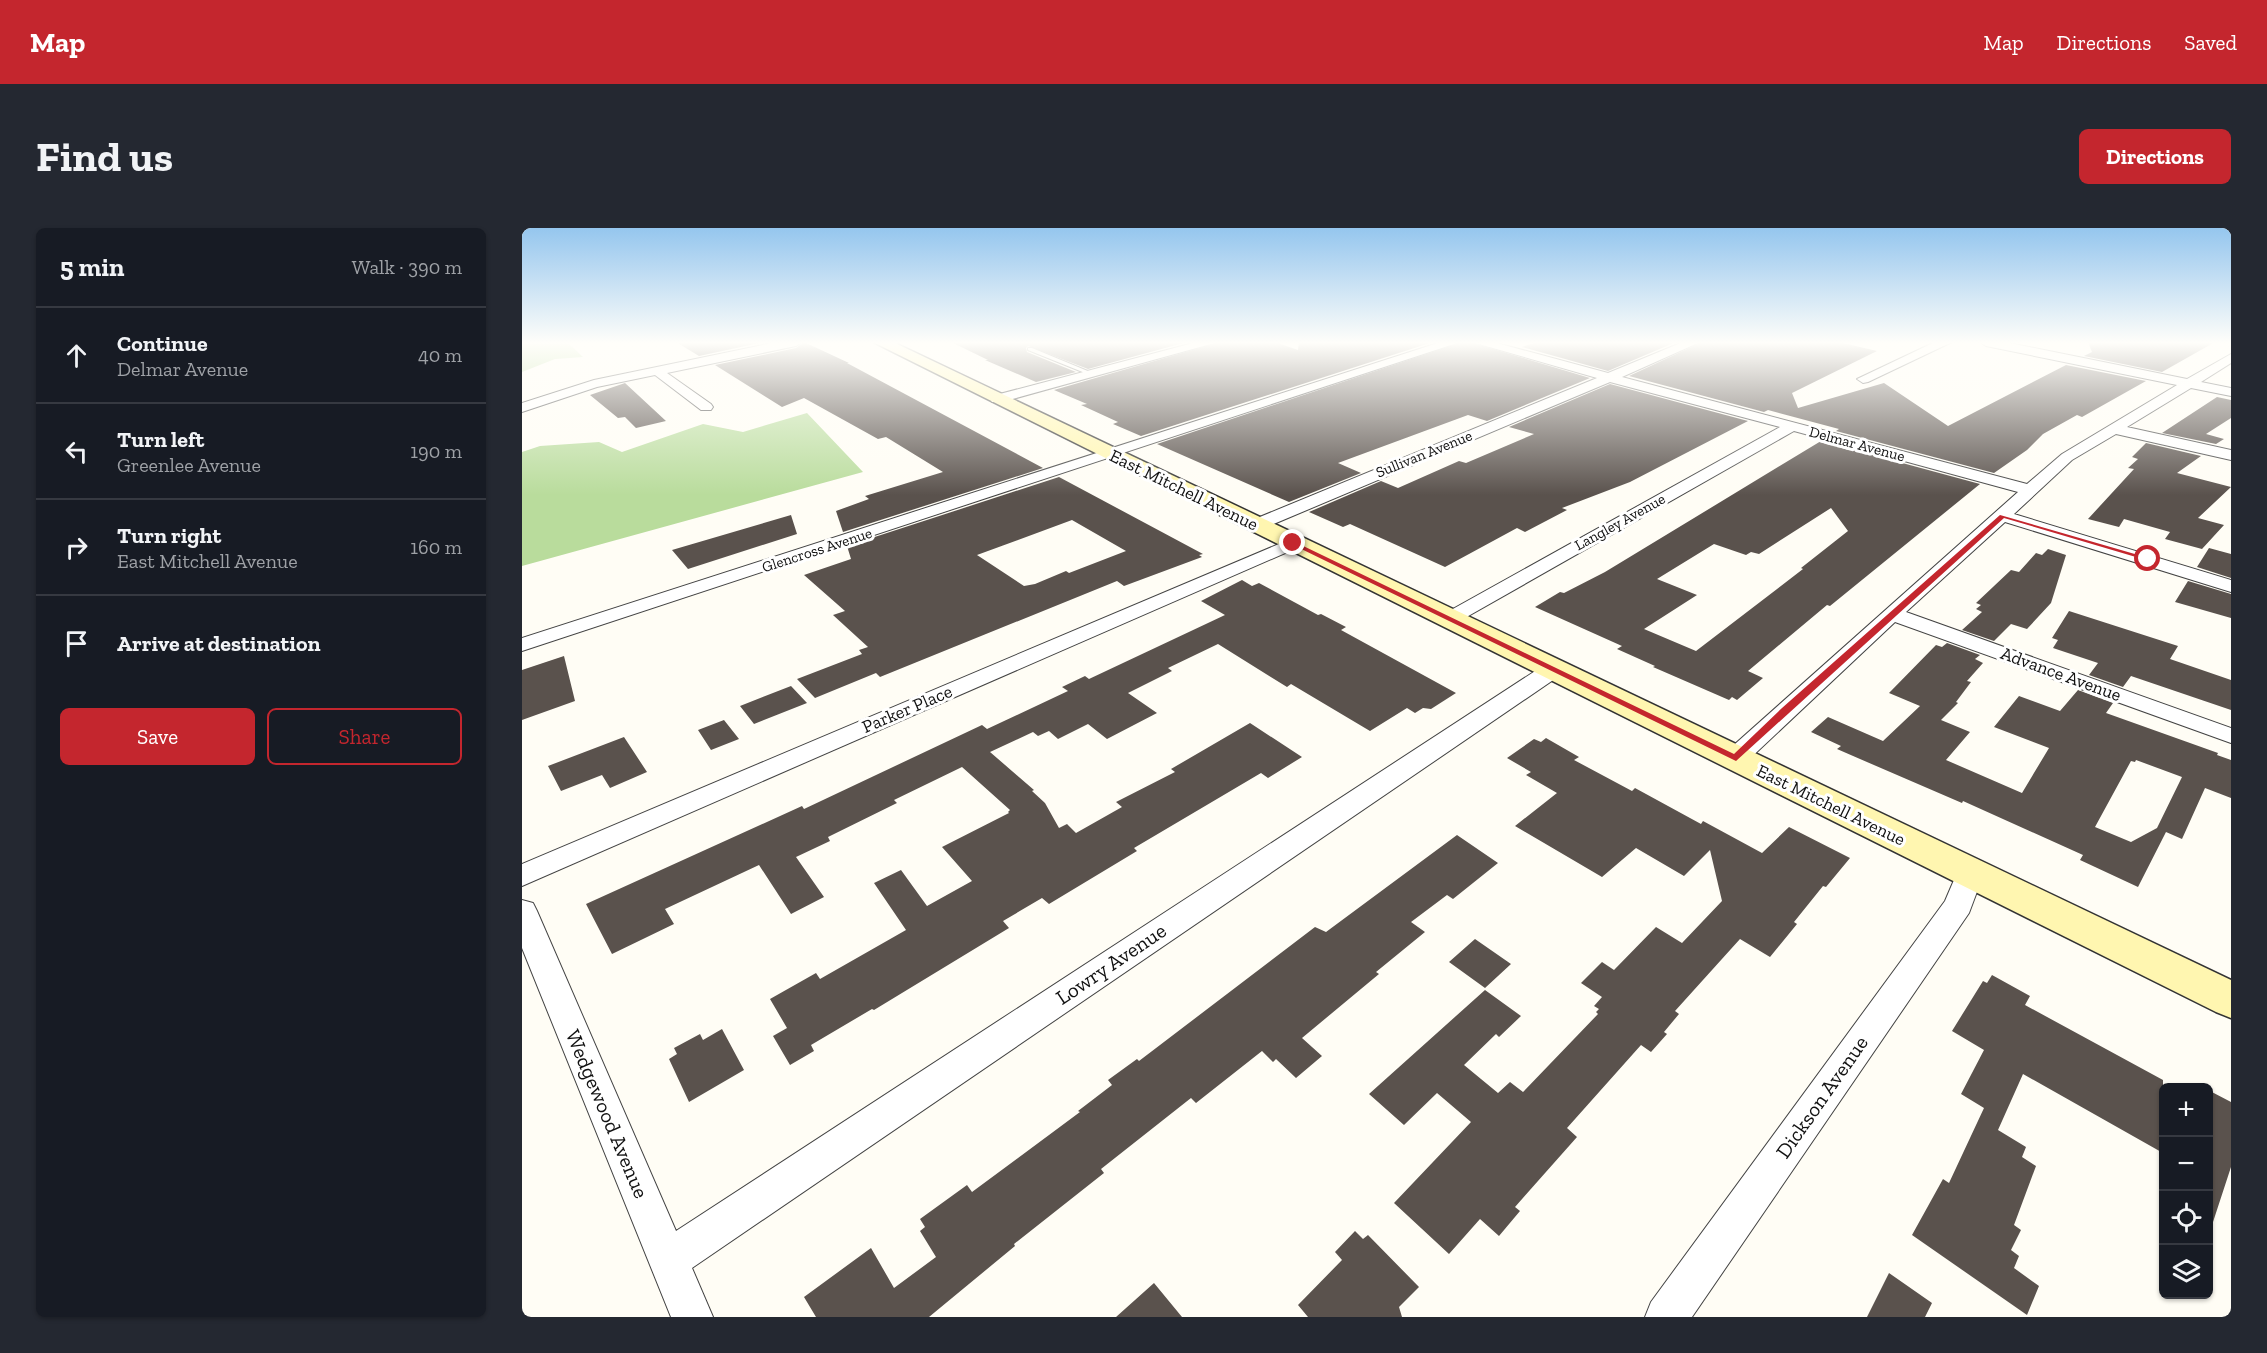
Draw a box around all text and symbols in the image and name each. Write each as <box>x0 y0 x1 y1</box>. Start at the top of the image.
text: Map <box>30 26 85 59</box>
text: Map <box>1984 30 2024 55</box>
text: Directions <box>2057 30 2151 55</box>
text: Saved <box>2184 30 2237 55</box>
button: Directions <box>2079 129 2231 184</box>
text: Find us <box>36 131 173 182</box>
text: 5 min <box>60 251 124 283</box>
text: Walk · 390 m <box>352 255 462 279</box>
text: Continue <box>117 330 208 357</box>
icon: ahead <box>60 339 93 372</box>
text: 40 m <box>418 343 462 367</box>
text: Delmar Avenue <box>117 357 248 381</box>
street label: Delmar Avenue <box>1807 423 1907 465</box>
text: Turn left <box>117 426 204 453</box>
street label: Sullivan Avenue <box>1373 426 1475 482</box>
icon: left <box>60 435 93 468</box>
text: 190 m <box>410 439 462 463</box>
street label: East Mitchell Avenue <box>1106 444 1262 536</box>
text: Greenlee Avenue <box>117 453 261 477</box>
street label: Langley Avenue <box>1572 490 1668 554</box>
text: Turn right <box>117 522 221 549</box>
street label: Glencross Avenue <box>760 524 874 576</box>
route end <box>1279 529 1305 555</box>
icon: right <box>60 531 93 564</box>
text: 160 m <box>410 535 462 559</box>
route start <box>2134 545 2160 571</box>
text: East Mitchell Avenue <box>117 549 298 573</box>
icon: arrive <box>60 627 93 660</box>
text: Arrive at destination <box>117 630 320 657</box>
street label: Advance Avenue <box>1998 642 2124 706</box>
street label: Parker Place <box>859 680 955 738</box>
button: Save <box>60 708 255 765</box>
button: Share <box>267 708 462 765</box>
street label: East Mitchell Avenue <box>1753 759 1909 851</box>
street label: Lowry Avenue <box>1051 917 1171 1010</box>
street label: Wedgewood Avenue <box>561 1026 654 1202</box>
street label: Dickson Avenue <box>1770 1030 1873 1163</box>
map controls <box>2159 1083 2213 1299</box>
button: + <box>2159 1083 2213 1137</box>
button: − <box>2159 1137 2213 1191</box>
button: locate <box>2159 1191 2213 1245</box>
button: layers <box>2159 1245 2213 1299</box>

